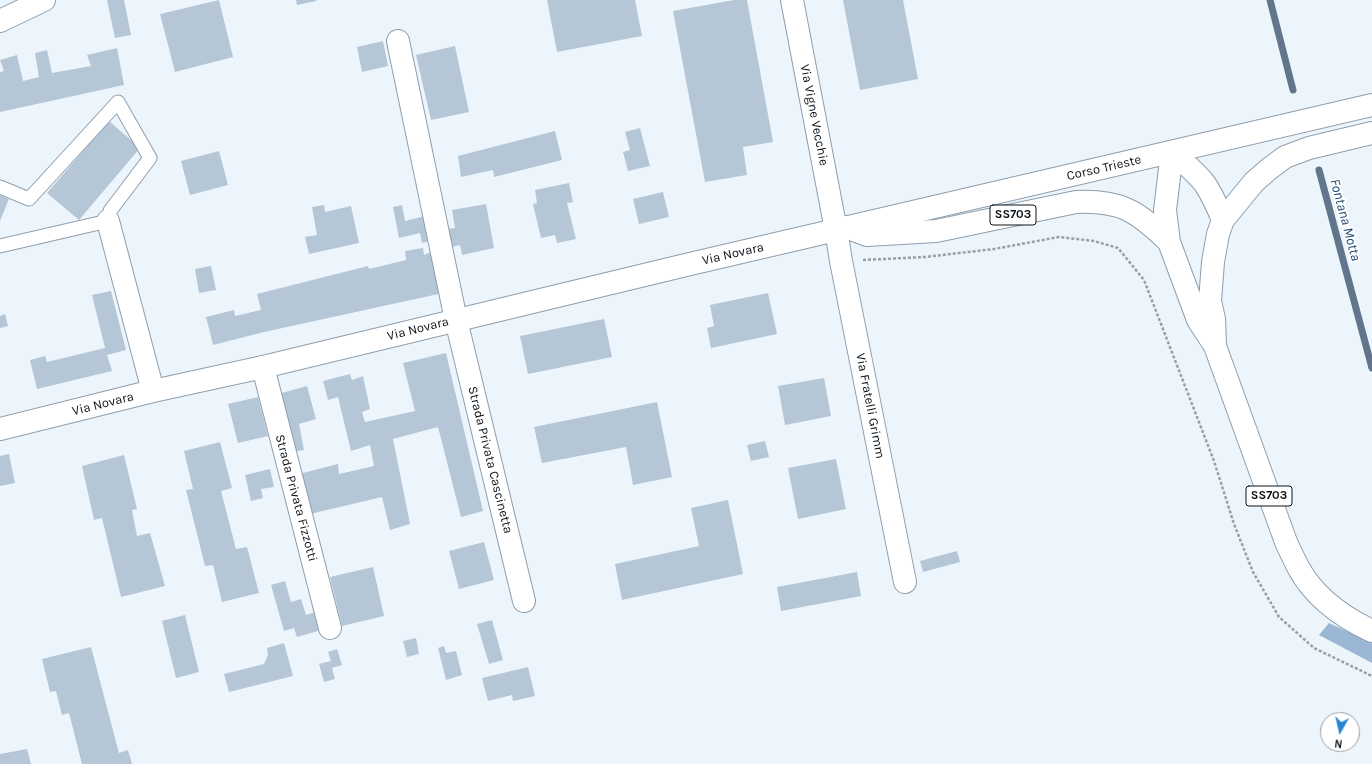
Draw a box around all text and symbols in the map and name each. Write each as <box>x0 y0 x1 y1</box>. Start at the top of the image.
street label: Via Vigne Vecchie <box>797 63 831 167</box>
street label: Corso Trieste <box>1065 152 1143 184</box>
water label: Fontana Motta <box>1326 177 1364 263</box>
road number: SS703 <box>990 205 1036 225</box>
street label: Via Novara <box>701 239 765 269</box>
street label: Via Novara <box>386 314 450 344</box>
street label: Via Fratelli Grimm <box>852 352 888 460</box>
street label: Strada Privata Cascinetta <box>464 385 516 535</box>
street label: Via Novara <box>71 389 135 419</box>
street label: Strada Privata Fizzotti <box>272 433 320 563</box>
road number: SS703 <box>1246 486 1292 506</box>
north arrow <box>1320 712 1360 752</box>
text: N <box>1334 736 1343 750</box>

